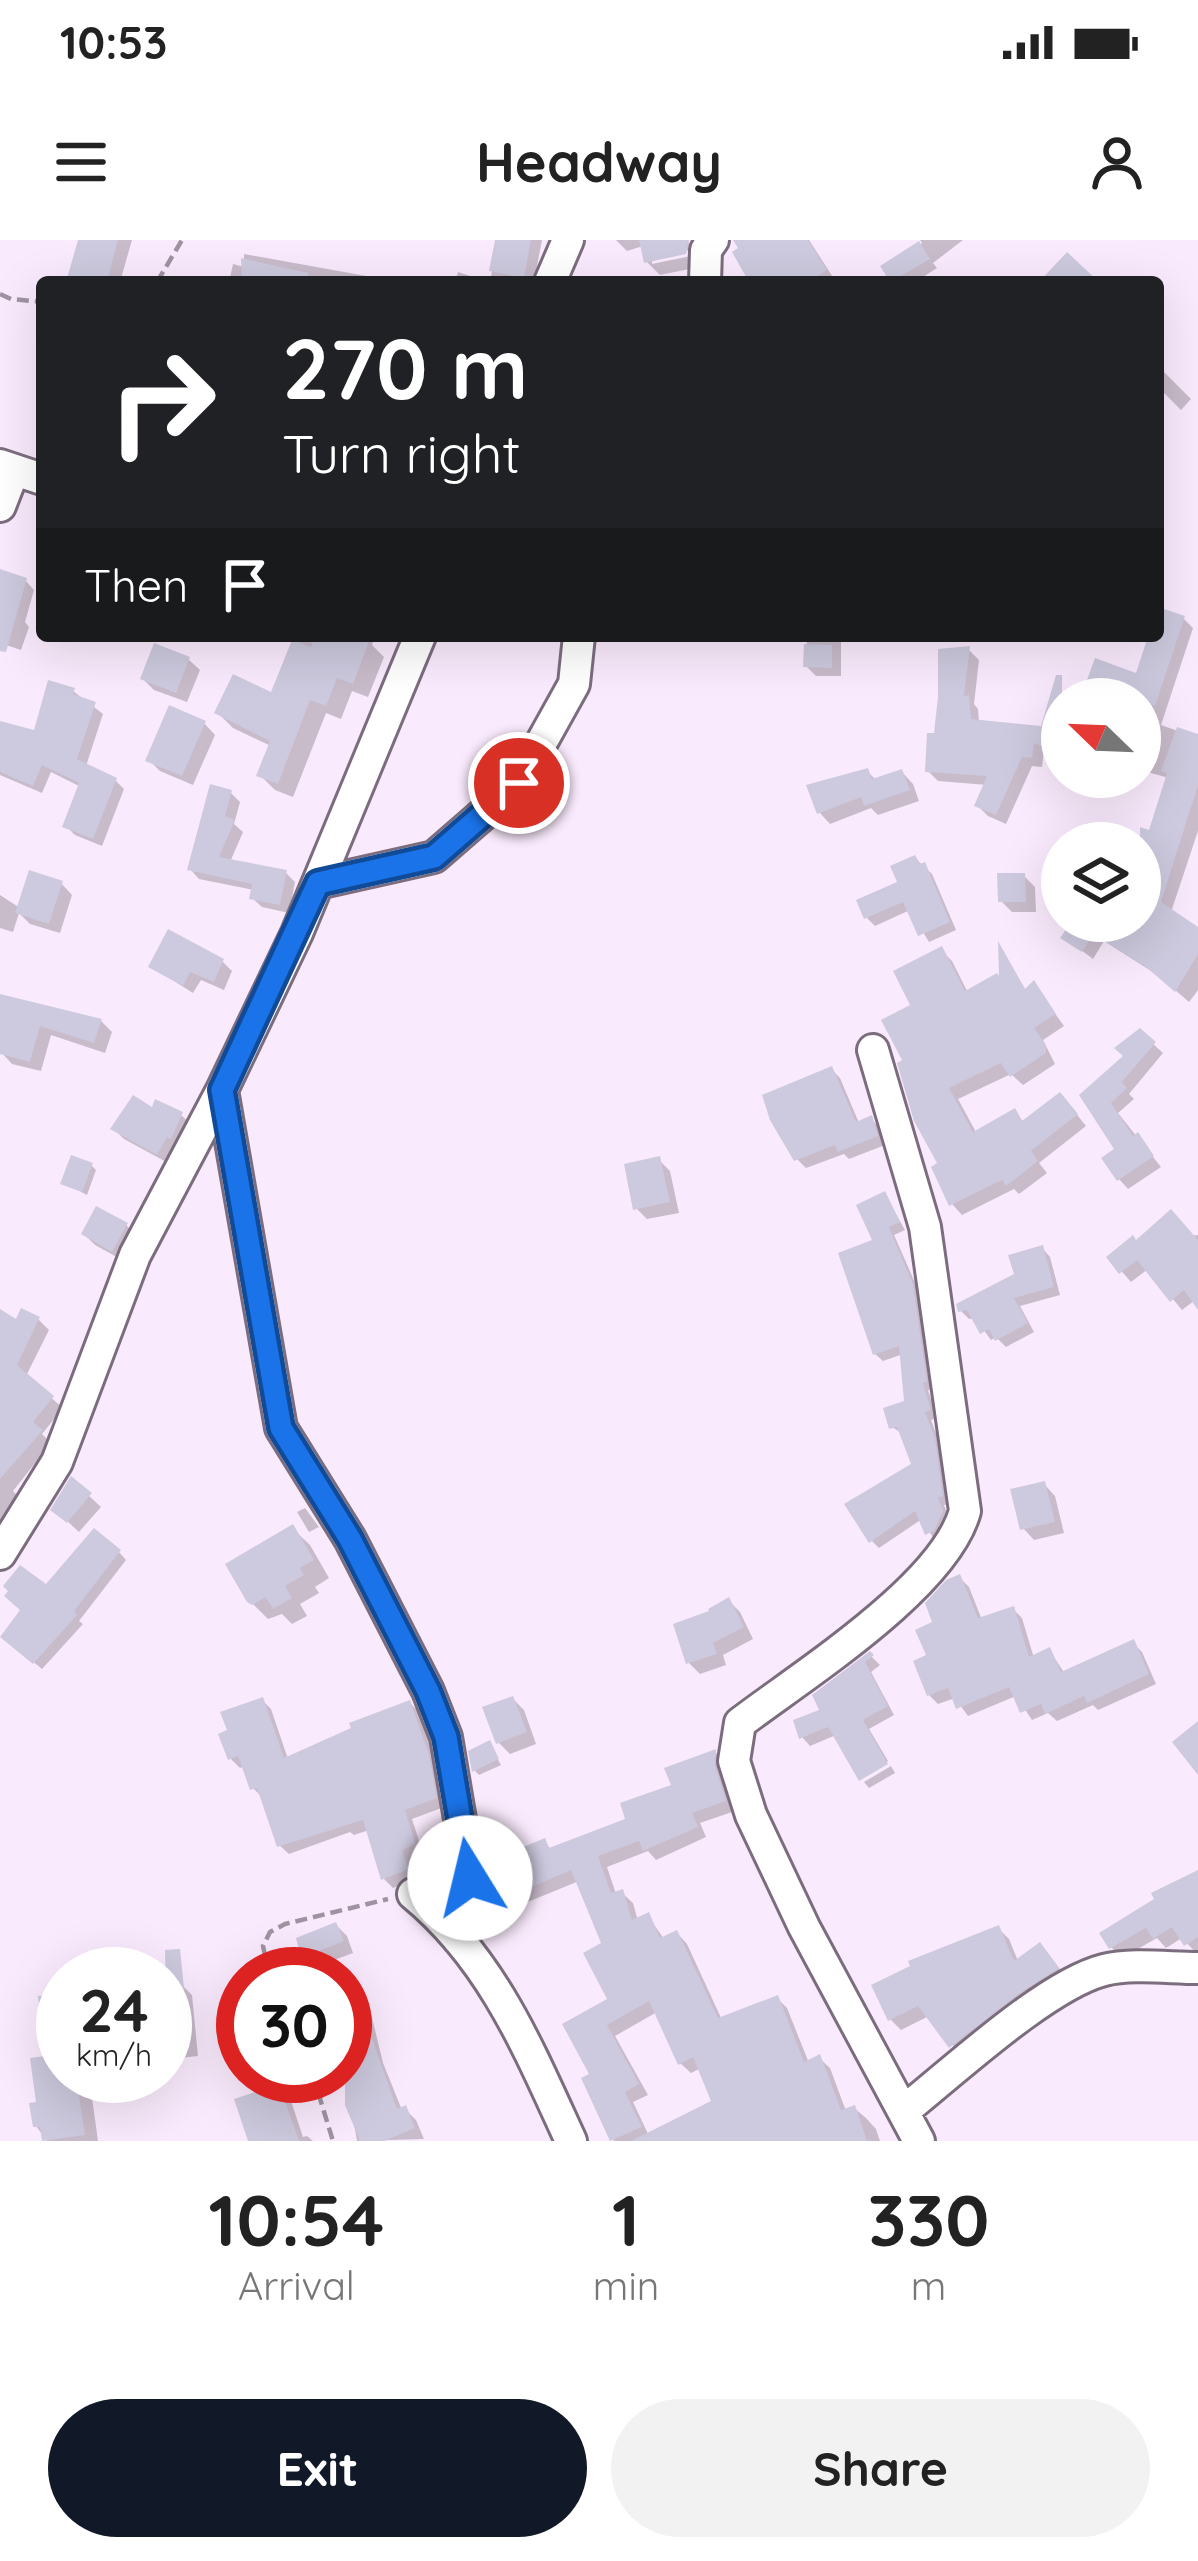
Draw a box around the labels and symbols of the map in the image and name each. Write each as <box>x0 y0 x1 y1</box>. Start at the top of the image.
north arrow <box>1041 678 1161 798</box>
pin <box>468 732 570 834</box>
position arrow <box>407 1815 533 1941</box>
speed limit sign: 30 <box>216 1947 372 2103</box>

